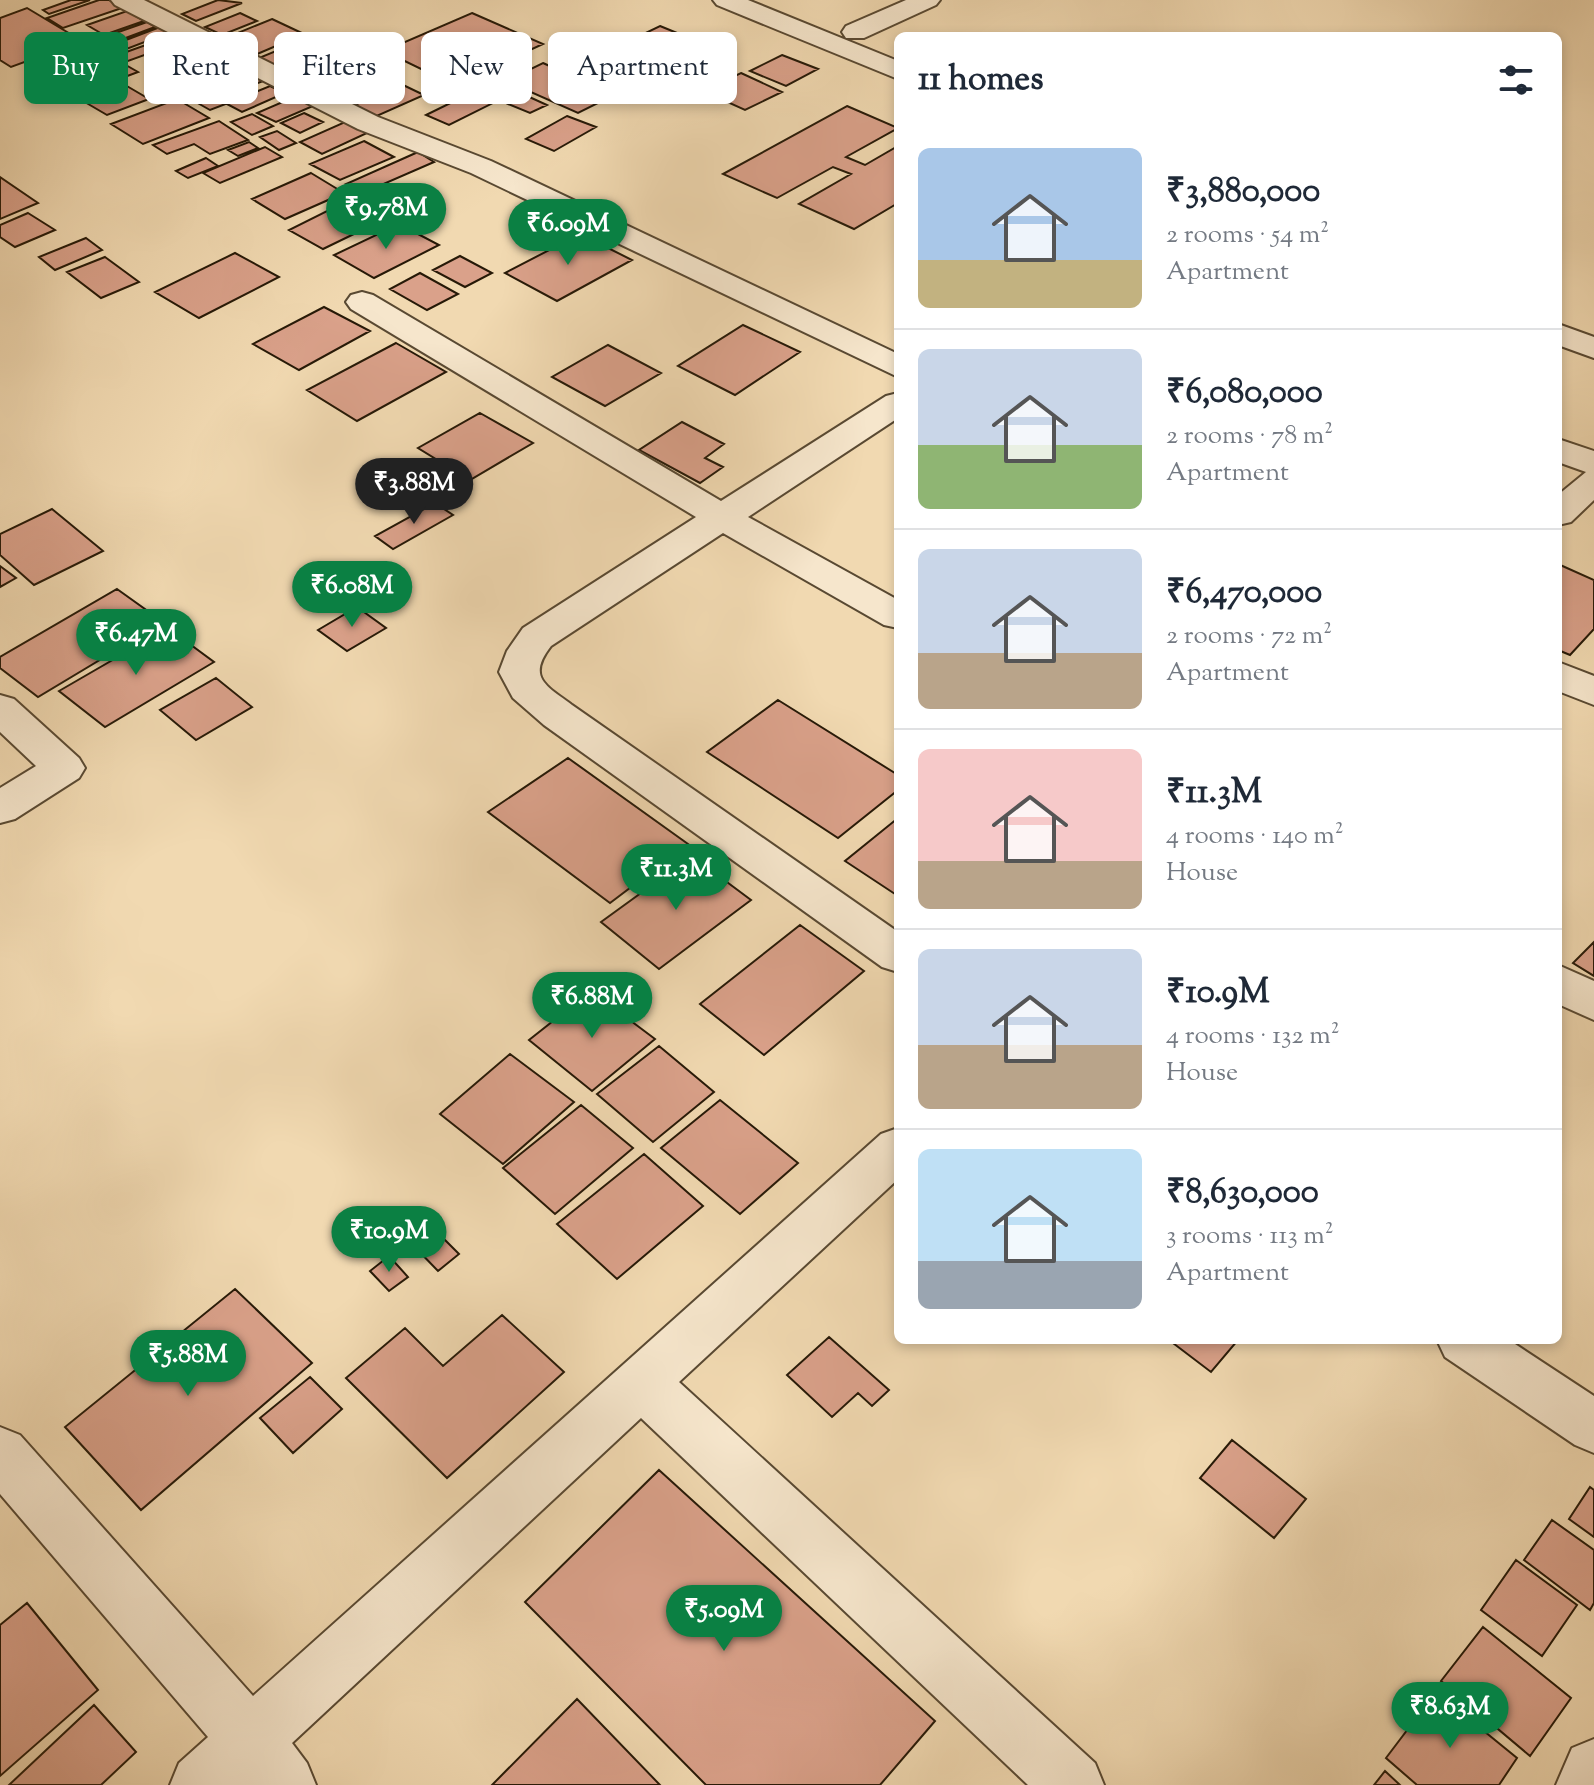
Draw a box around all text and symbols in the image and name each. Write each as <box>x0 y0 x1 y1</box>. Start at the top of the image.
chip: Buy <box>24 32 128 104</box>
chip: Rent <box>144 32 258 104</box>
chip: Filters <box>274 32 405 104</box>
chip: New <box>421 32 532 104</box>
chip: Apartment <box>548 32 737 104</box>
text: 11 homes <box>918 56 1044 105</box>
icon: filters <box>1494 58 1538 102</box>
text: ₹3,880,000 <box>1166 168 1320 217</box>
icon: home <box>982 180 1078 276</box>
pin: ₹9.78M <box>321 183 451 251</box>
text: ₹9.78M <box>344 190 428 227</box>
pin: ₹6.09M <box>503 199 633 267</box>
text: ₹6.09M <box>526 206 610 243</box>
text: 2 rooms · 54 m² <box>1166 217 1329 254</box>
text: Apartment <box>1166 254 1289 291</box>
text: ₹6,080,000 <box>1166 369 1323 418</box>
icon: home <box>982 381 1078 477</box>
text: 2 rooms · 78 m² <box>1166 418 1333 455</box>
text: Apartment <box>1166 455 1289 492</box>
pin: ₹3.88M <box>349 458 479 526</box>
text: ₹3.88M <box>373 465 455 502</box>
pin: ₹6.08M <box>287 561 417 629</box>
text: ₹6.08M <box>310 568 394 605</box>
text: ₹6,470,000 <box>1166 569 1322 618</box>
icon: home <box>982 581 1078 677</box>
pin: ₹6.47M <box>71 609 201 677</box>
text: ₹6.47M <box>94 616 178 653</box>
text: 2 rooms · 72 m² <box>1166 618 1332 655</box>
text: Apartment <box>1166 655 1289 692</box>
text: ₹11.3M <box>1166 769 1262 818</box>
icon: home <box>982 781 1078 877</box>
text: 4 rooms · 140 m² <box>1166 818 1343 855</box>
pin: ₹11.3M <box>611 844 741 912</box>
text: ₹11.3M <box>639 851 713 888</box>
text: House <box>1166 855 1238 892</box>
text: ₹10.9M <box>1166 969 1269 1018</box>
pin: ₹6.88M <box>527 972 657 1040</box>
text: ₹6.88M <box>550 979 634 1016</box>
icon: home <box>982 981 1078 1077</box>
text: 4 rooms · 132 m² <box>1166 1018 1340 1055</box>
text: House <box>1166 1055 1238 1092</box>
text: ₹8,630,000 <box>1166 1169 1319 1218</box>
icon: home <box>982 1181 1078 1277</box>
pin: ₹10.9M <box>324 1206 454 1274</box>
text: ₹10.9M <box>349 1213 429 1250</box>
text: 3 rooms · 113 m² <box>1166 1218 1334 1255</box>
text: Apartment <box>1166 1255 1289 1292</box>
pin: ₹5.88M <box>123 1330 253 1398</box>
text: ₹5.88M <box>148 1337 228 1374</box>
pin: ₹5.09M <box>659 1585 789 1653</box>
text: ₹5.09M <box>684 1592 764 1629</box>
pin: ₹8.63M <box>1385 1682 1515 1750</box>
text: ₹8.63M <box>1410 1689 1490 1726</box>

